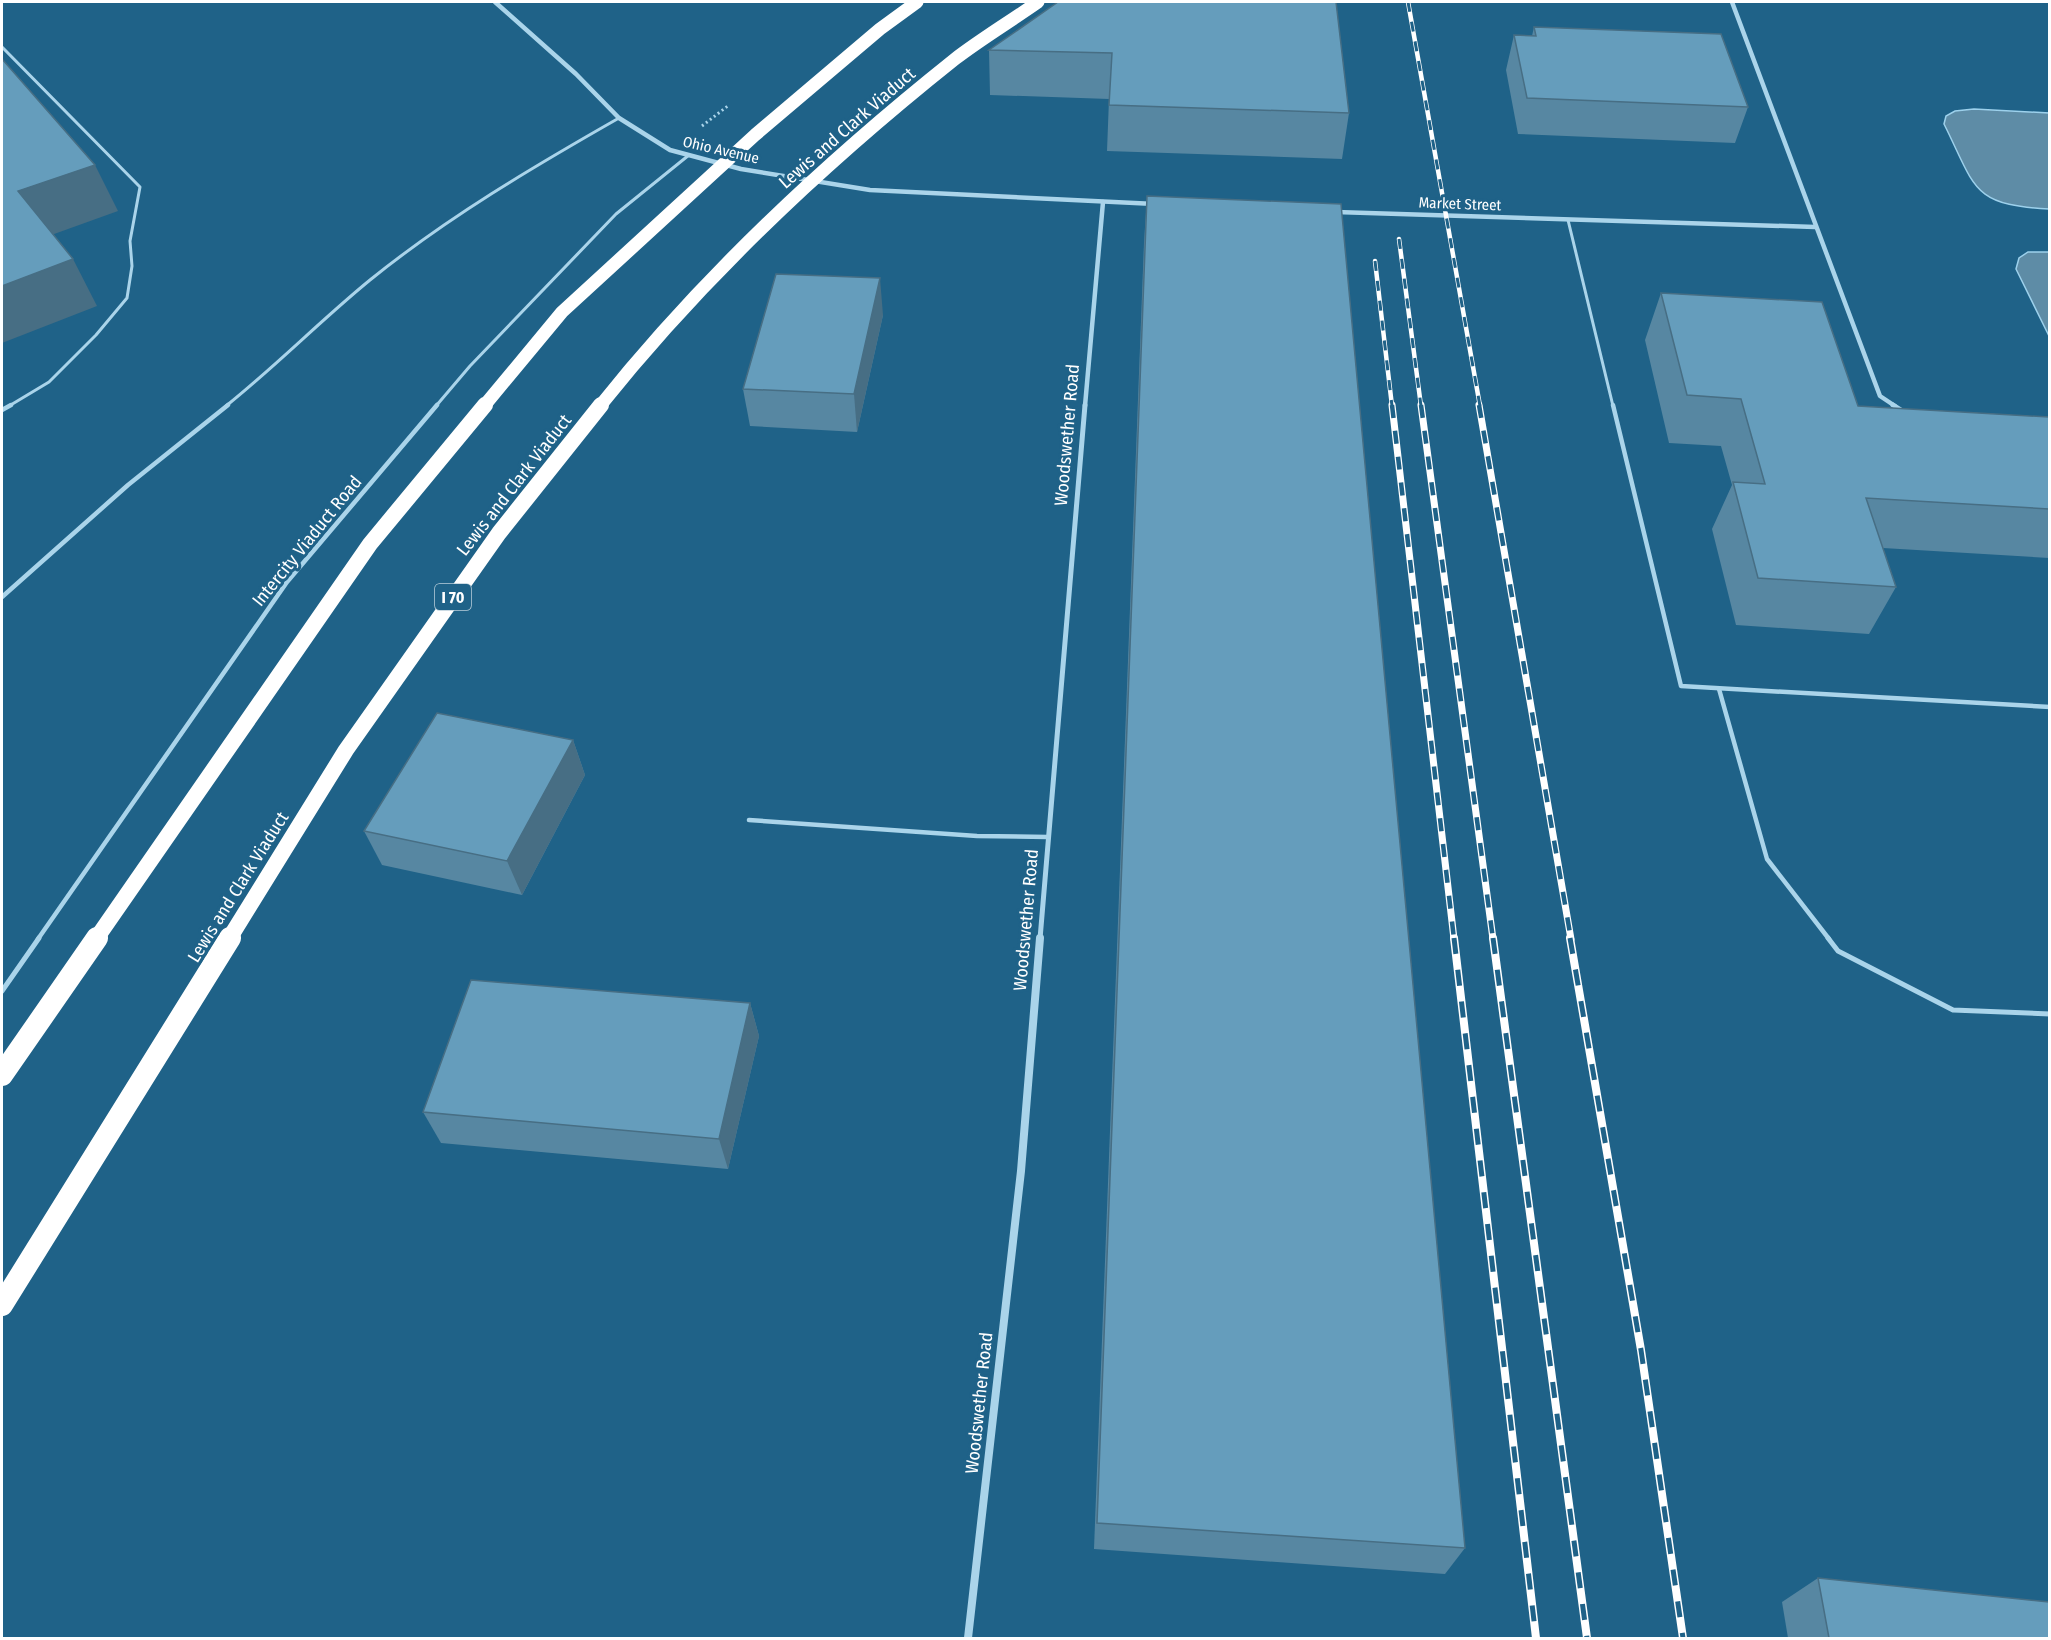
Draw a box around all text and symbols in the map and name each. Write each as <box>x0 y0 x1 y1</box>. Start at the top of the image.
street label: Lewis and Clark Viaduct <box>774 63 920 193</box>
street label: Ohio Avenue <box>681 133 761 167</box>
street label: Market Street <box>1418 194 1502 214</box>
street label: Woodswether Road <box>1050 363 1084 507</box>
street label: Lewis and Clark Viaduct <box>452 410 576 560</box>
street label: Intercity Viaduct Road <box>248 471 366 611</box>
road number: I 70 <box>435 584 471 610</box>
street label: Lewis and Clark Viaduct <box>183 808 293 966</box>
street label: Woodswether Road <box>1009 848 1043 992</box>
street label: Woodswether Road <box>961 1331 997 1475</box>

